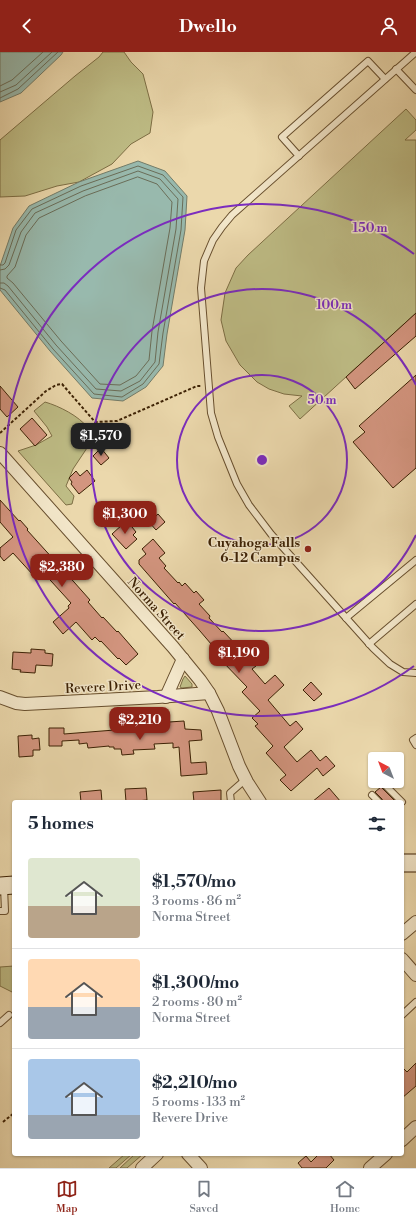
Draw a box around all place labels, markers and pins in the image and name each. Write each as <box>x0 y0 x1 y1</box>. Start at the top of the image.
pin: $1,570 <box>68 423 134 457</box>
centre of rings <box>255 453 269 467</box>
pin: $1,300 <box>92 501 158 535</box>
place label: Cuyahoga Falls 6-12 Campus <box>208 535 300 566</box>
marker: Cuyahoga Falls 6-12 Campus <box>303 544 313 554</box>
pin: $2,380 <box>29 554 95 588</box>
pin: $1,190 <box>206 640 272 674</box>
pin: $2,210 <box>107 707 173 741</box>

